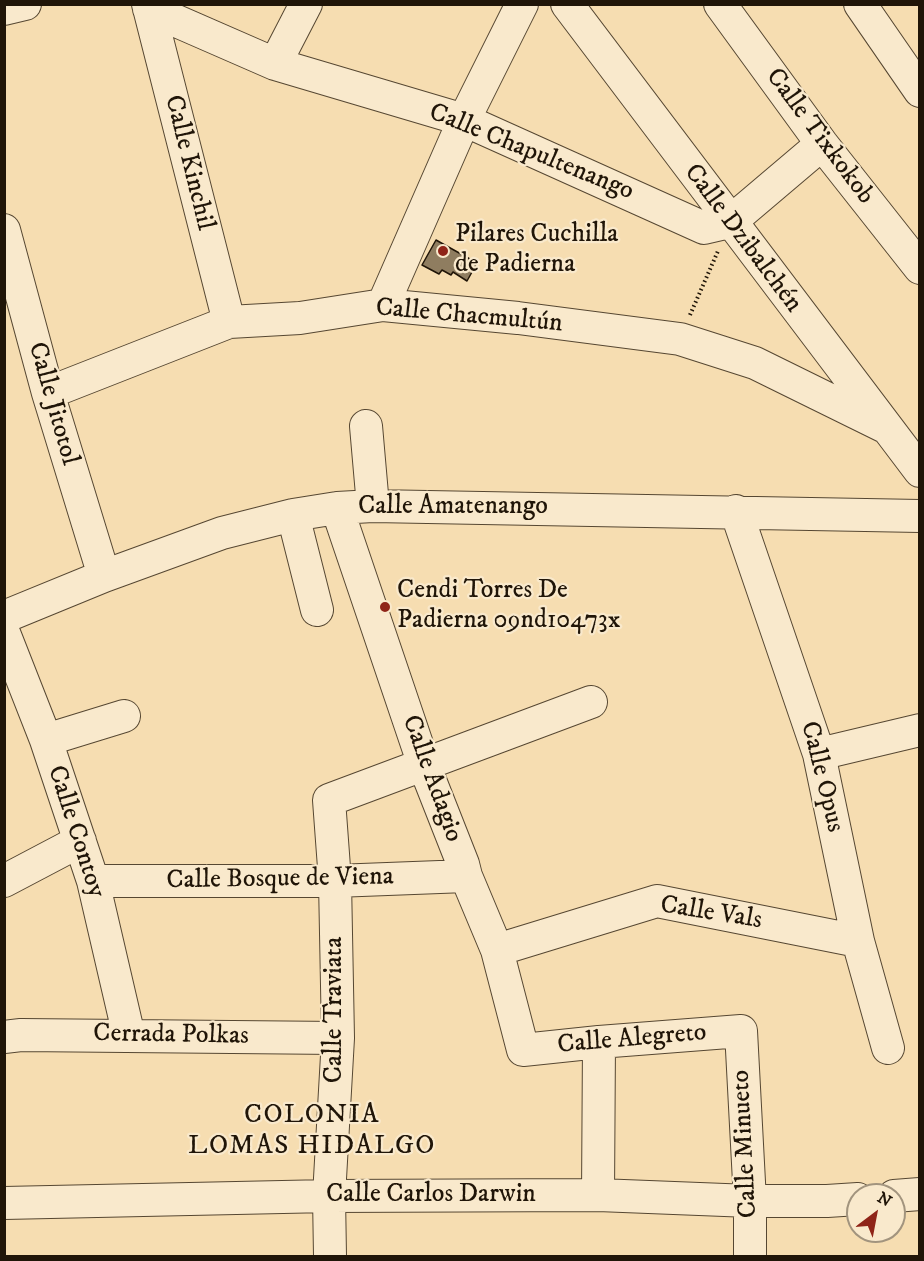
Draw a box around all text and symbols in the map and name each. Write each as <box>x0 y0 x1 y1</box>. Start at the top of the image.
street label: Calle Tixkokob <box>758 63 880 211</box>
street label: Calle Kinchil <box>156 92 220 234</box>
street label: Calle Chapultenango <box>424 98 638 208</box>
street label: Calle Dzibalchén <box>676 159 808 319</box>
place label: Pilares Cuchilla de Padierna <box>455 220 618 282</box>
marker: Pilares Cuchilla de Padierna <box>436 244 450 258</box>
street label: Calle Chacmultún <box>374 293 564 341</box>
street label: Calle Jitotol <box>20 339 84 469</box>
street label: Calle Amatenango <box>358 492 548 524</box>
place label: Cendi Torres De Padierna 09nd10473x <box>397 576 621 638</box>
marker: Cendi Torres De Padierna 09nd10473x <box>378 600 392 614</box>
street label: Calle Adagio <box>394 711 468 847</box>
street label: Calle Opus <box>792 718 850 836</box>
street label: Calle Contoy <box>39 762 111 902</box>
street label: Calle Bosque de Viena <box>166 862 394 898</box>
street label: Calle Vals <box>658 891 764 937</box>
street label: Calle Traviata <box>320 937 352 1083</box>
street label: Calle Alegreto <box>556 1018 708 1062</box>
street label: Cerrada Polkas <box>93 1019 249 1053</box>
street label: Calle Minueto <box>727 1069 765 1219</box>
district label: COLONIA LOMAS HIDALGO <box>188 1100 436 1163</box>
street label: Calle Carlos Darwin <box>326 1180 536 1212</box>
north arrow <box>846 1183 906 1243</box>
text: N <box>874 1187 895 1211</box>

